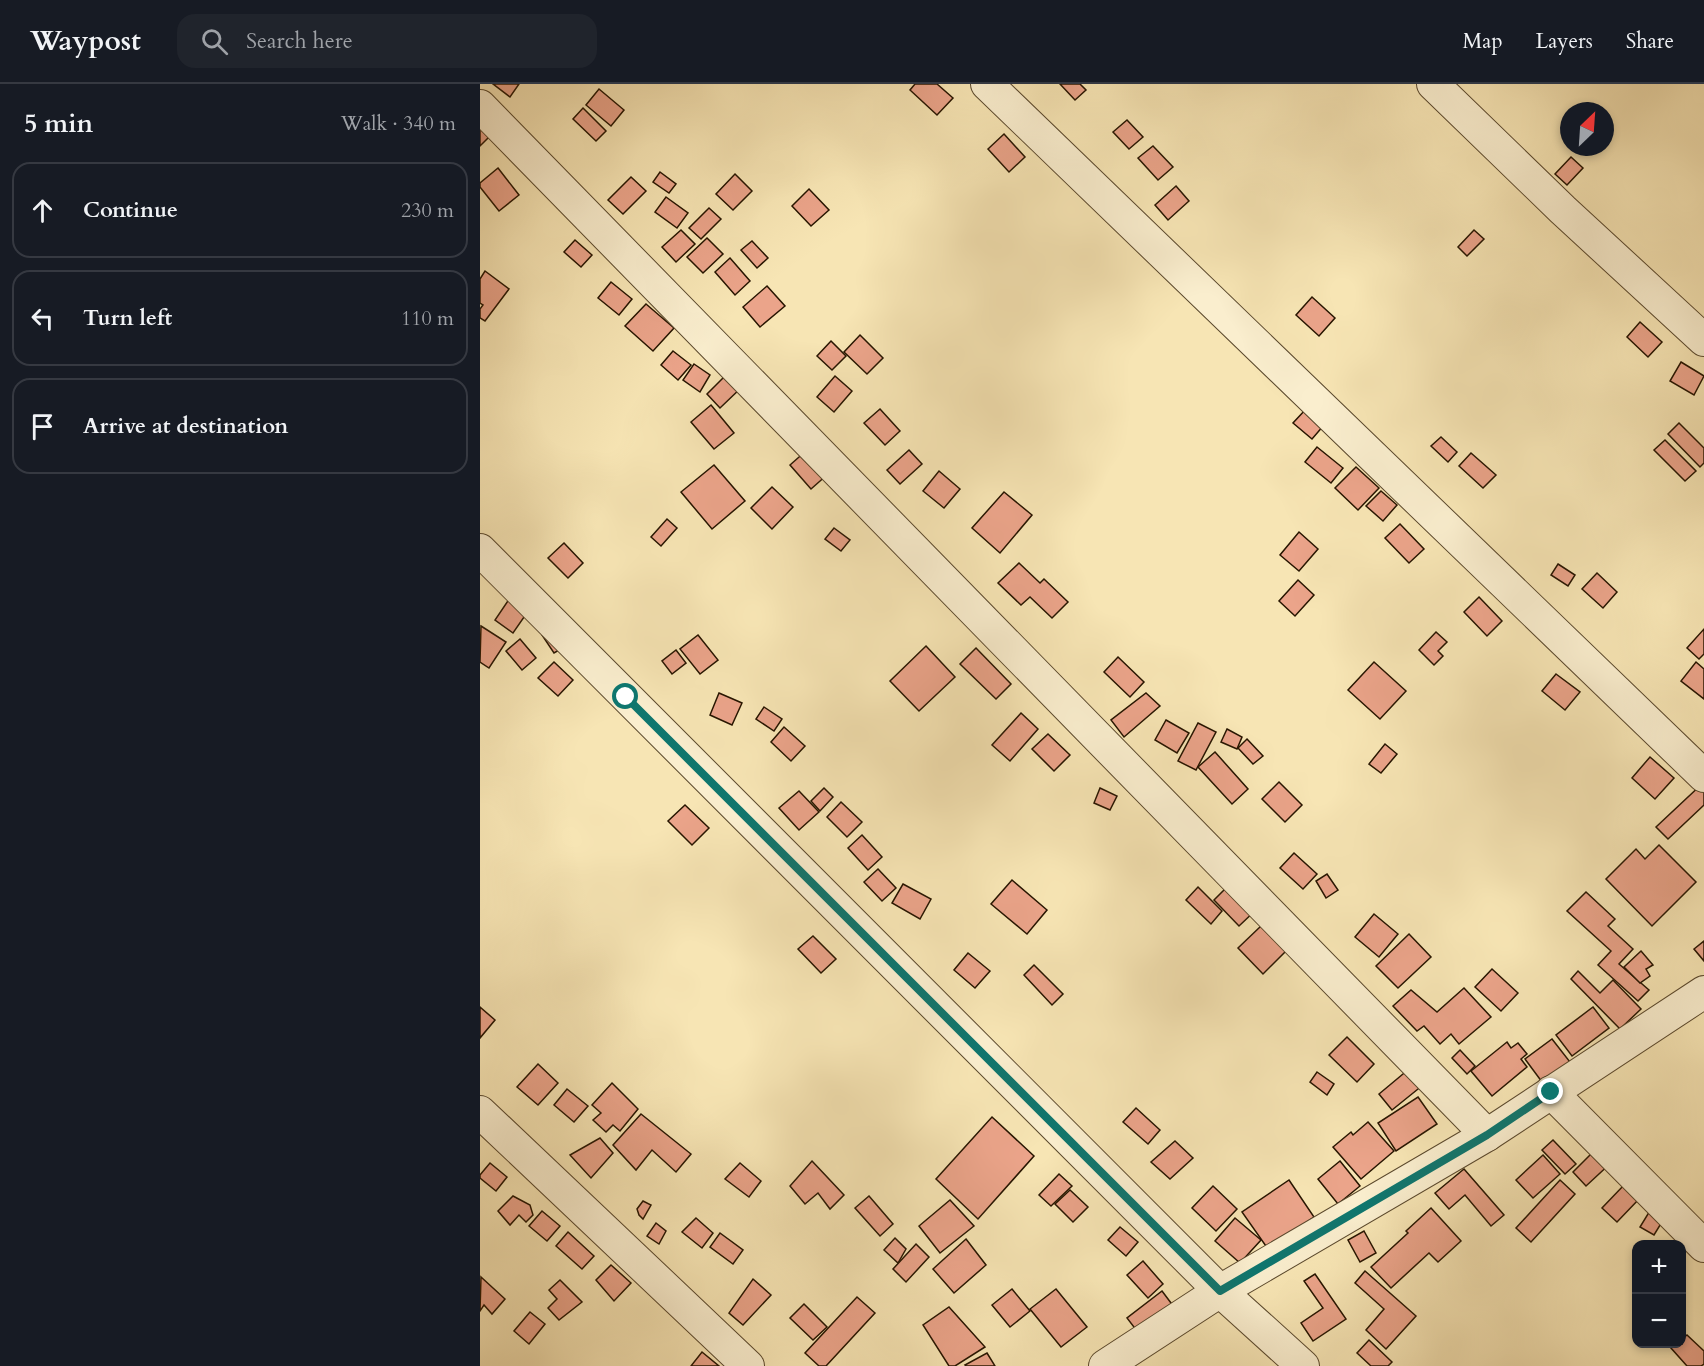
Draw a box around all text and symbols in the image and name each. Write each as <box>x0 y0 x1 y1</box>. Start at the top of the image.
search box <box>177 14 597 68</box>
text: Waypost <box>30 22 141 60</box>
icon: search <box>198 25 231 58</box>
text: Search here <box>246 26 353 56</box>
text: Map <box>1463 27 1503 56</box>
text: Layers <box>1536 27 1593 56</box>
text: Share <box>1626 27 1674 56</box>
north arrow <box>1560 102 1614 156</box>
text: 5 min <box>24 106 93 141</box>
text: Walk · 340 m <box>341 110 456 137</box>
icon: ahead <box>26 194 59 227</box>
text: Continue <box>83 195 178 225</box>
text: 230 m <box>401 197 454 224</box>
icon: left <box>26 302 59 335</box>
text: Turn left <box>83 303 172 333</box>
text: 110 m <box>401 305 454 332</box>
icon: arrive <box>26 410 59 443</box>
text: Arrive at destination <box>83 411 288 441</box>
route start <box>612 683 638 709</box>
route end <box>1537 1078 1563 1104</box>
map controls <box>1632 1240 1686 1348</box>
button: + <box>1632 1240 1686 1294</box>
button: − <box>1632 1294 1686 1348</box>

